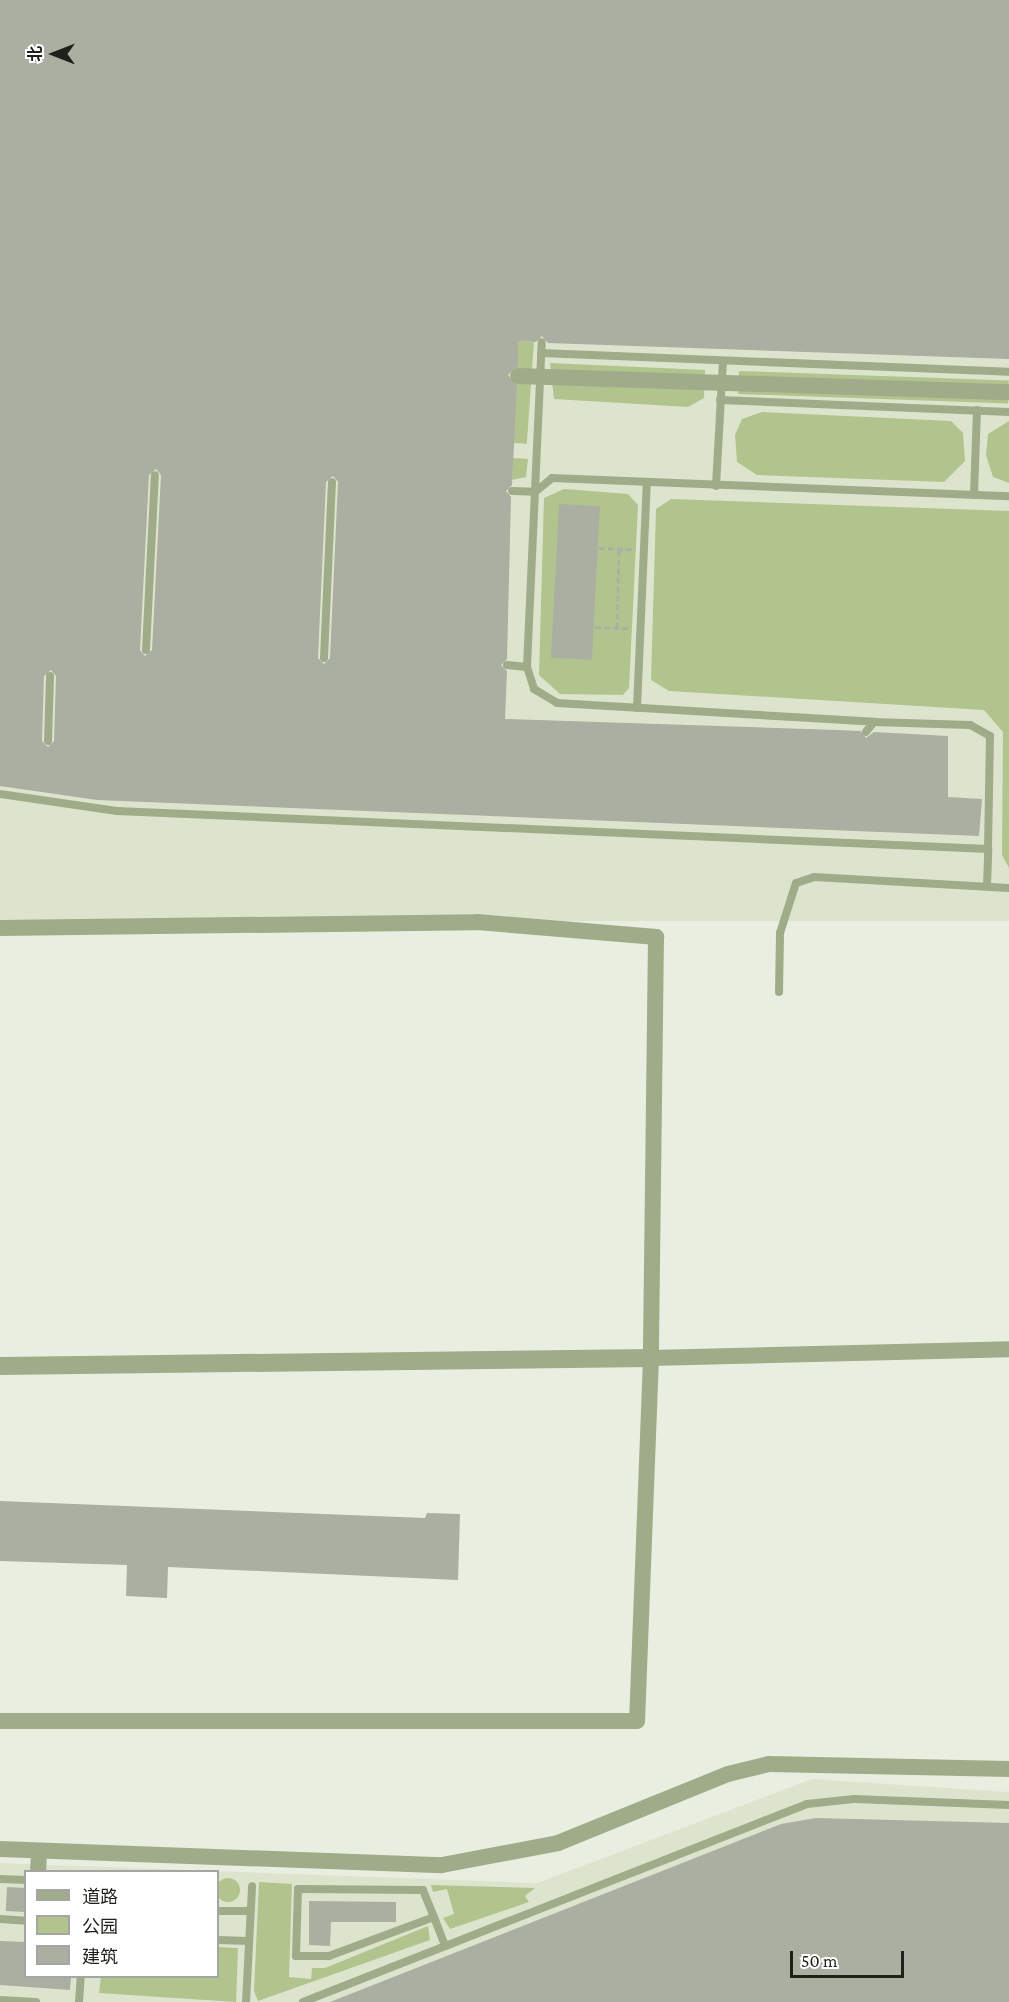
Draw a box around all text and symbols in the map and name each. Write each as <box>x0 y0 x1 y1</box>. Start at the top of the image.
north arrow <box>24 24 84 84</box>
text: 北 <box>27 46 44 62</box>
legend <box>24 1870 219 1978</box>
text: 道路 <box>82 1887 118 1907</box>
text: 公园 <box>82 1917 118 1937</box>
scale bar <box>793 1939 907 1977</box>
text: 建筑 <box>82 1947 118 1967</box>
text: 50 m <box>801 1951 838 1971</box>

